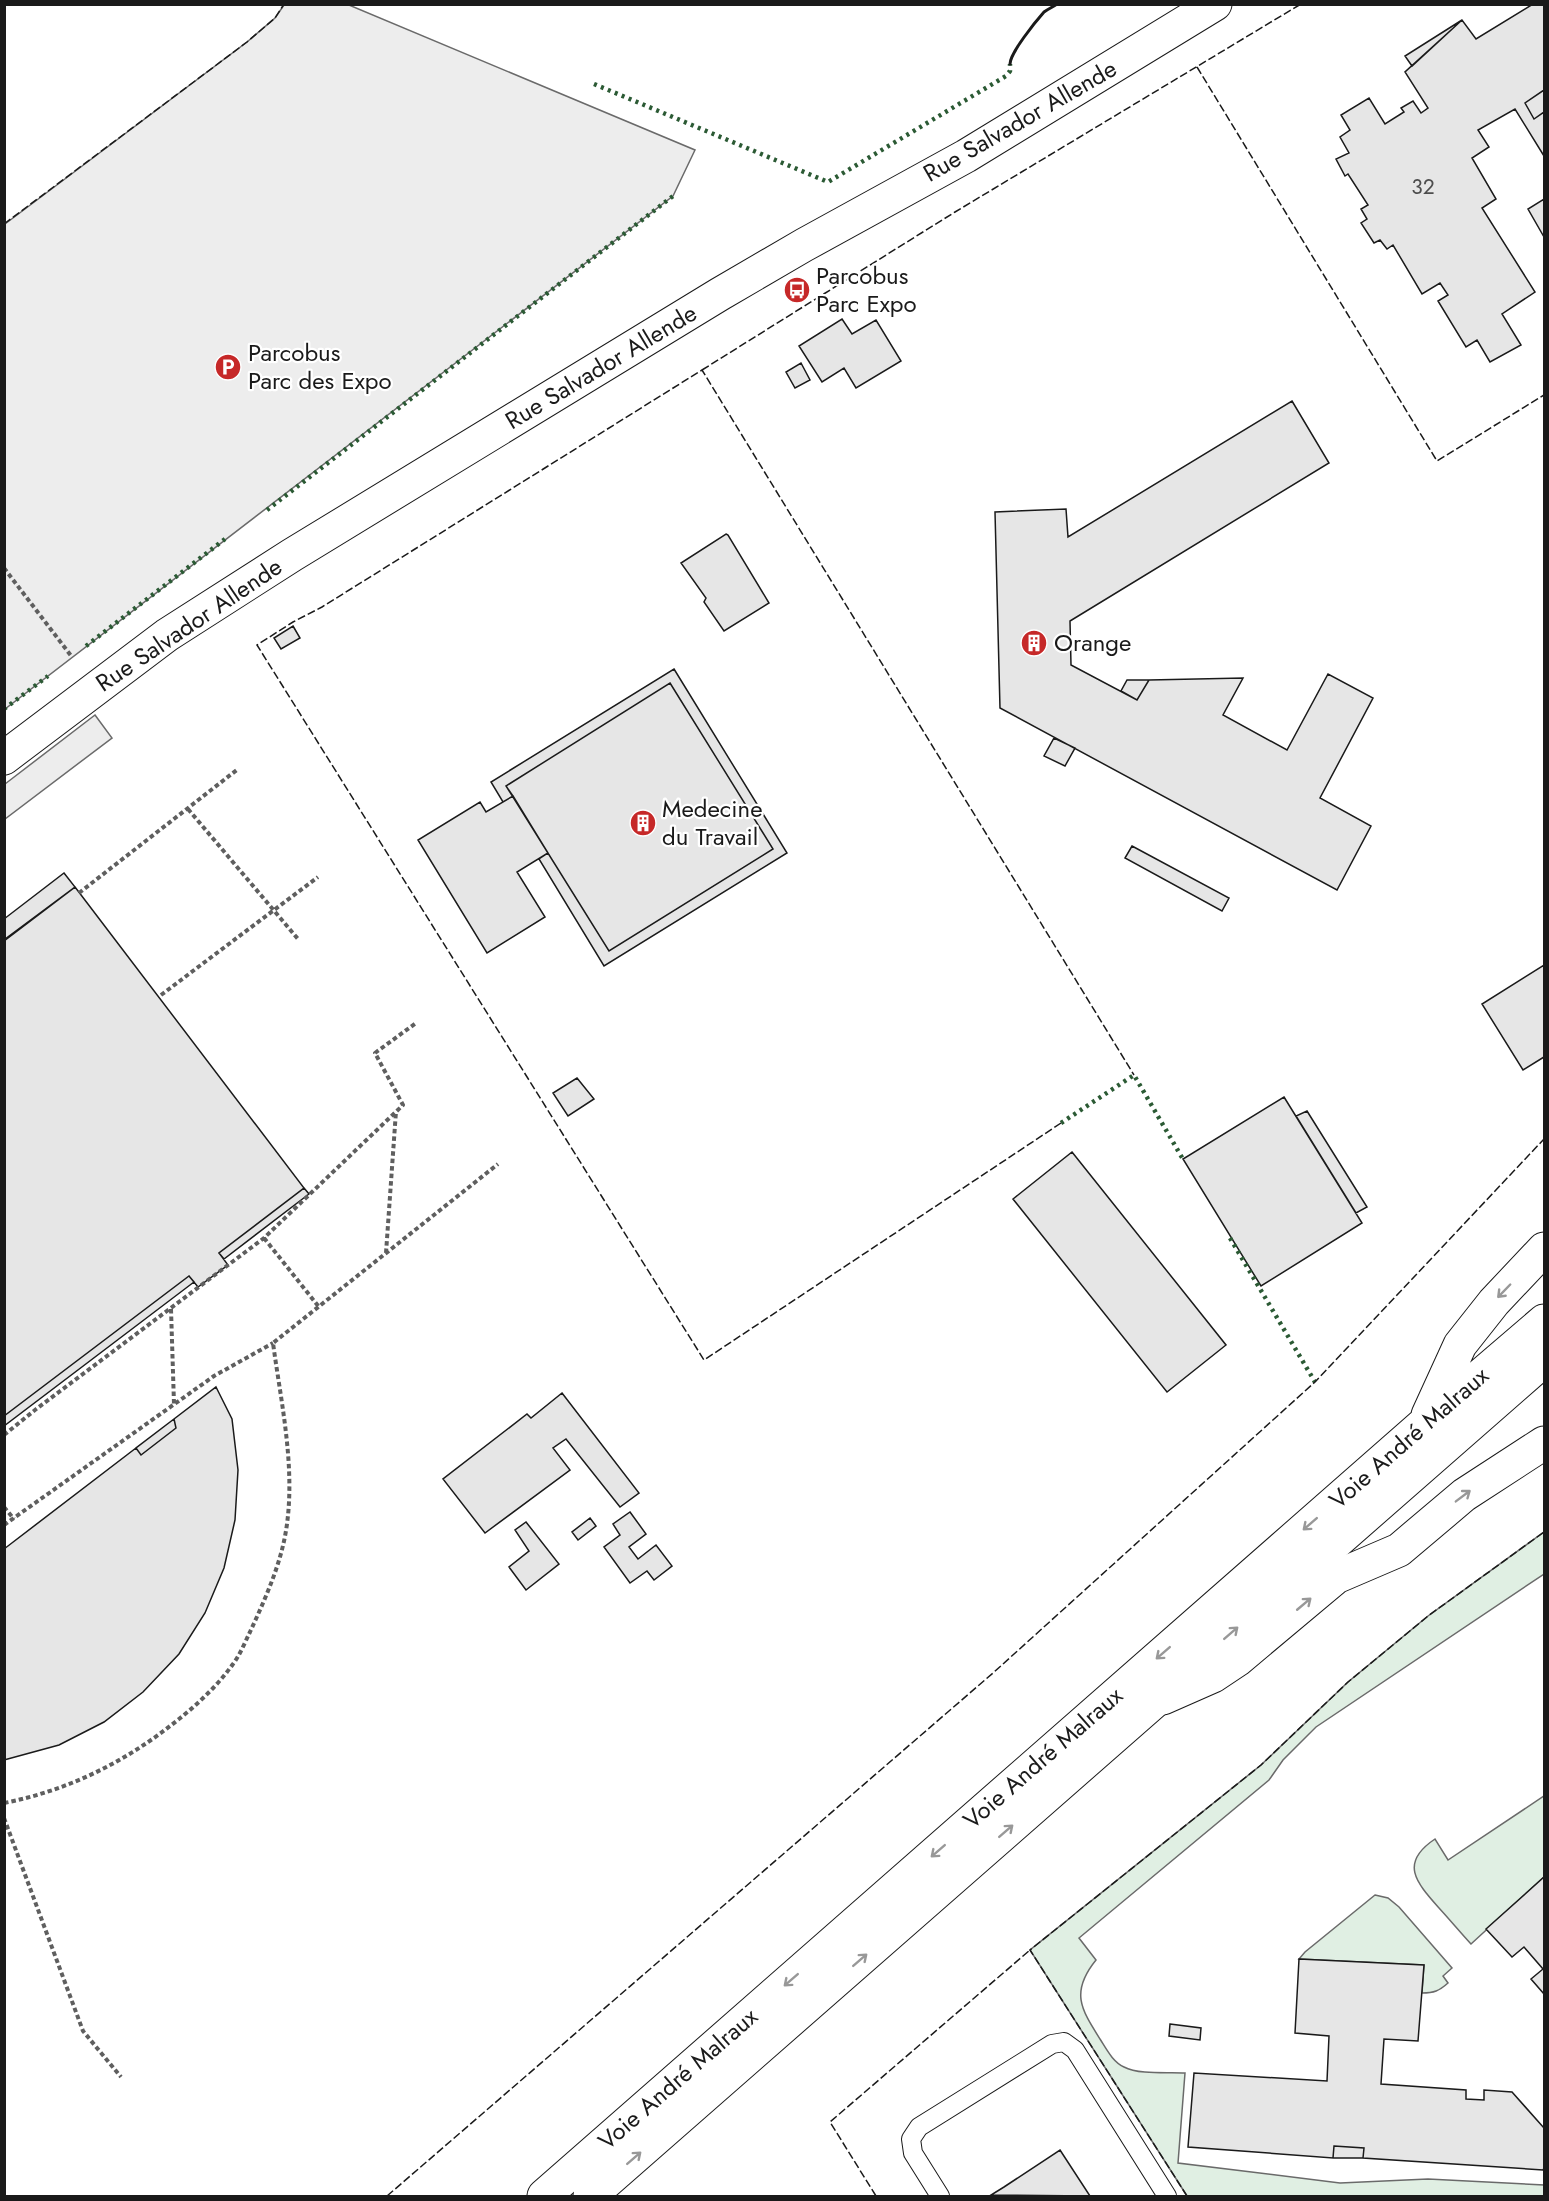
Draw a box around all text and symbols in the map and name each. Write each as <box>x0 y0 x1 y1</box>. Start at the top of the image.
street label: Rue Salvador Allende <box>917 51 1123 190</box>
house number: 32 <box>1411 172 1435 202</box>
place label: Parcobus Parc Expo <box>816 258 917 321</box>
bus stop icon: Parcobus Parc Expo <box>782 275 812 305</box>
street label: Rue Salvador Allende <box>498 295 703 438</box>
place label: Parcobus Parc des Expo <box>248 335 392 398</box>
parking icon: Parcobus Parc des Expo <box>213 352 243 382</box>
street label: Rue Salvador Allende <box>89 549 289 700</box>
place label: Orange <box>1054 625 1131 660</box>
building icon: Orange <box>1019 628 1049 658</box>
place label: Medecine du Travail <box>662 791 763 854</box>
building icon: Medecine du Travail <box>628 808 658 838</box>
one-way arrow <box>1497 1284 1511 1299</box>
street label: Voie André Malraux <box>1321 1358 1497 1517</box>
one-way arrow <box>1455 1490 1471 1502</box>
one-way arrow <box>1303 1517 1318 1531</box>
one-way arrow <box>1295 1598 1311 1611</box>
one-way arrow <box>1223 1626 1238 1640</box>
one-way arrow <box>1156 1646 1171 1660</box>
street label: Voie André Malraux <box>955 1678 1131 1837</box>
one-way arrow <box>998 1824 1013 1838</box>
one-way arrow <box>931 1844 946 1858</box>
one-way arrow <box>852 1953 867 1967</box>
one-way arrow <box>783 1973 799 1986</box>
street label: Voie André Malraux <box>590 1999 766 2158</box>
one-way arrow <box>626 2151 641 2165</box>

